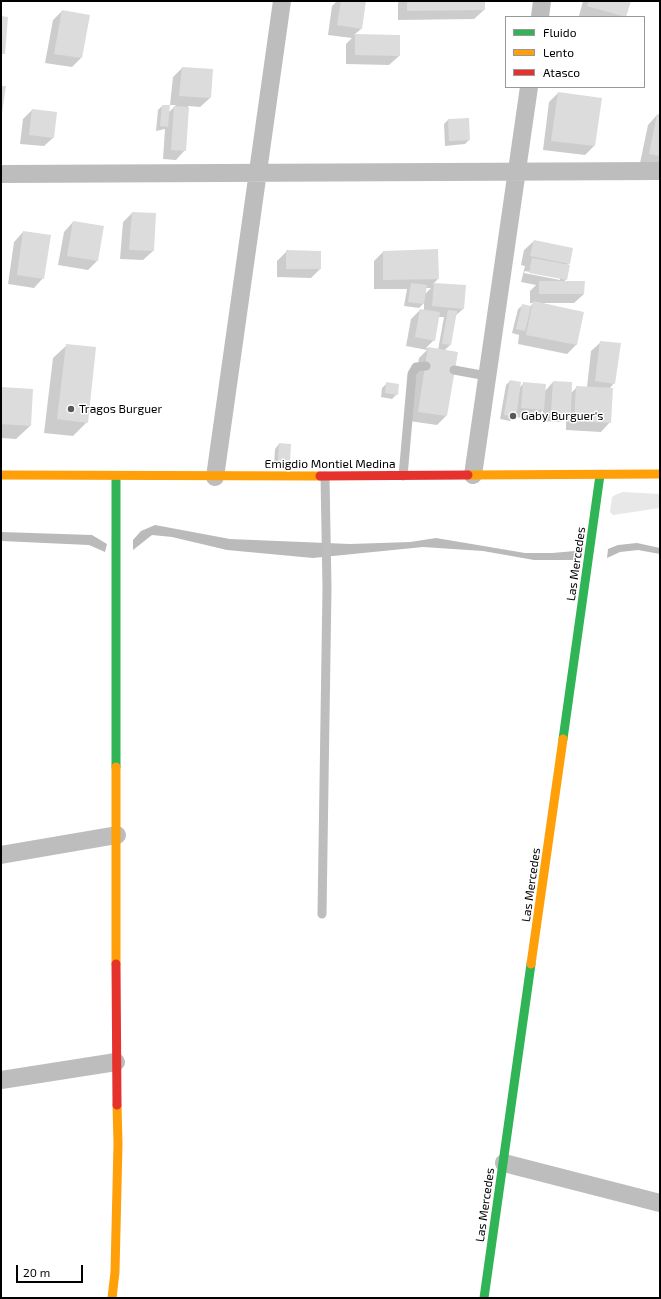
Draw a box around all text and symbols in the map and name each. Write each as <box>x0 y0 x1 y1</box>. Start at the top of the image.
legend <box>505 16 645 88</box>
text: Fluido <box>543 25 577 39</box>
text: Lento <box>543 45 574 59</box>
text: Atasco <box>543 65 580 79</box>
place label: Tragos Burguer <box>79 402 162 416</box>
marker: Tragos Burguer <box>66 404 76 414</box>
place label: Gaby Burguer's <box>521 409 603 423</box>
marker: Gaby Burguer's <box>508 411 518 421</box>
street label: Emigdio Montiel Medina <box>264 457 396 471</box>
street label: Las Mercedes <box>564 526 588 602</box>
street label: Las Mercedes <box>519 847 543 923</box>
street label: Las Mercedes <box>473 1167 497 1243</box>
scale bar <box>18 1257 85 1283</box>
text: 20 m <box>23 1265 50 1279</box>

